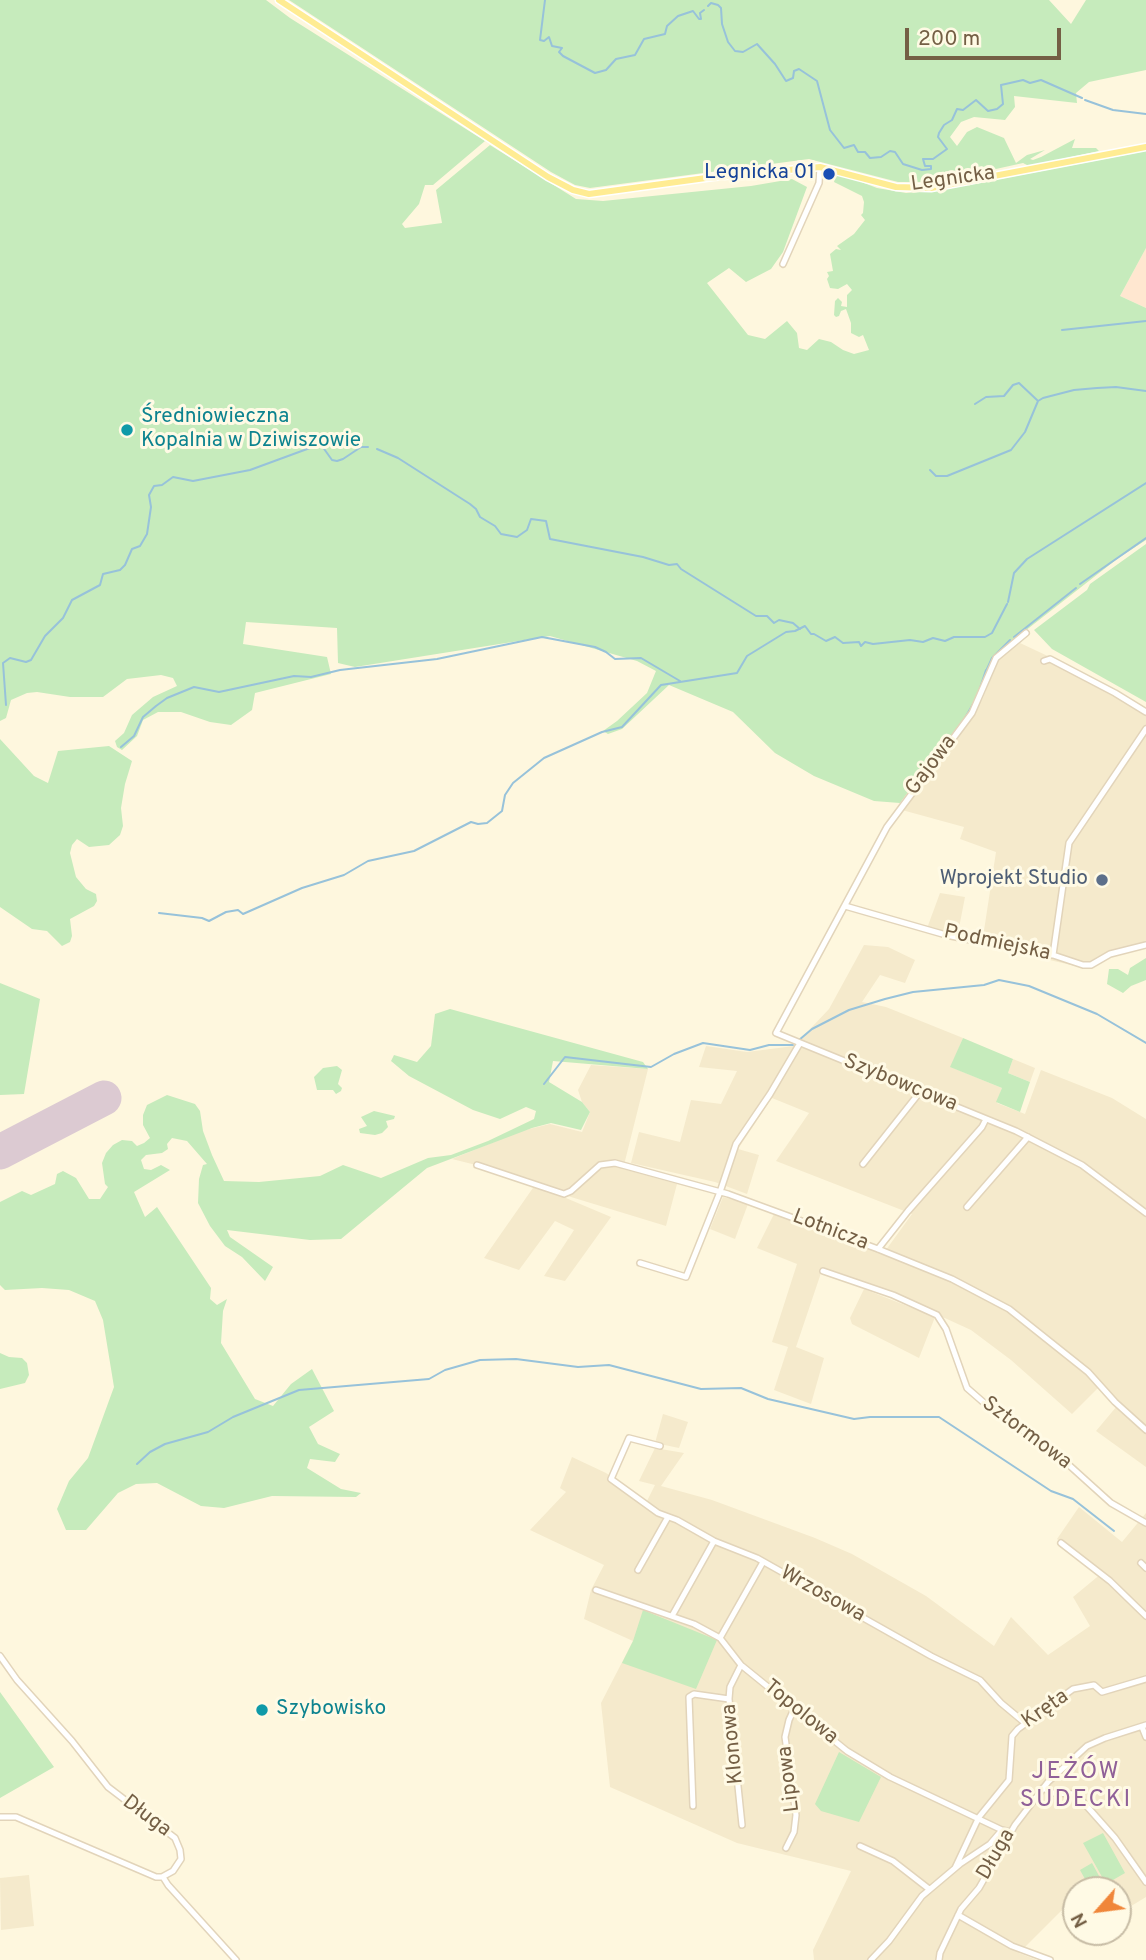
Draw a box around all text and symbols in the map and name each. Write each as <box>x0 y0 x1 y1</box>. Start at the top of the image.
scale bar <box>908 14 1064 58</box>
text: 200 m <box>918 26 980 53</box>
place label: Legnicka 01 <box>704 161 815 187</box>
street label: Legnicka <box>909 162 997 198</box>
marker: Legnicka 01 <box>821 166 837 182</box>
place label: Średniowieczna Kopalnia w Dziwiszowie <box>141 405 361 455</box>
marker: Średniowieczna Kopalnia w Dziwiszowie <box>119 422 135 438</box>
street label: Gajowa <box>901 731 963 801</box>
place label: Wprojekt Studio <box>940 867 1088 893</box>
marker: Wprojekt Studio <box>1094 872 1110 888</box>
street label: Podmiejska <box>941 920 1053 968</box>
street label: Szybowcowa <box>839 1050 961 1118</box>
street label: Lotnicza <box>788 1205 872 1257</box>
street label: Sztormowa <box>976 1392 1076 1476</box>
street label: Wrzosowa <box>775 1561 869 1629</box>
street label: Topolowa <box>758 1675 842 1751</box>
street label: Kręta <box>1018 1685 1074 1735</box>
place label: Szybowisko <box>276 1697 386 1723</box>
marker: Szybowisko <box>254 1702 270 1718</box>
street label: Klonowa <box>718 1703 750 1785</box>
street label: Lipowa <box>773 1744 807 1814</box>
district label: JEŻÓW SUDECKI <box>1021 1759 1131 1815</box>
street label: Długa <box>117 1791 175 1843</box>
street label: Długa <box>972 1825 1022 1885</box>
north arrow <box>1062 1876 1132 1946</box>
text: N <box>1066 1908 1094 1932</box>

